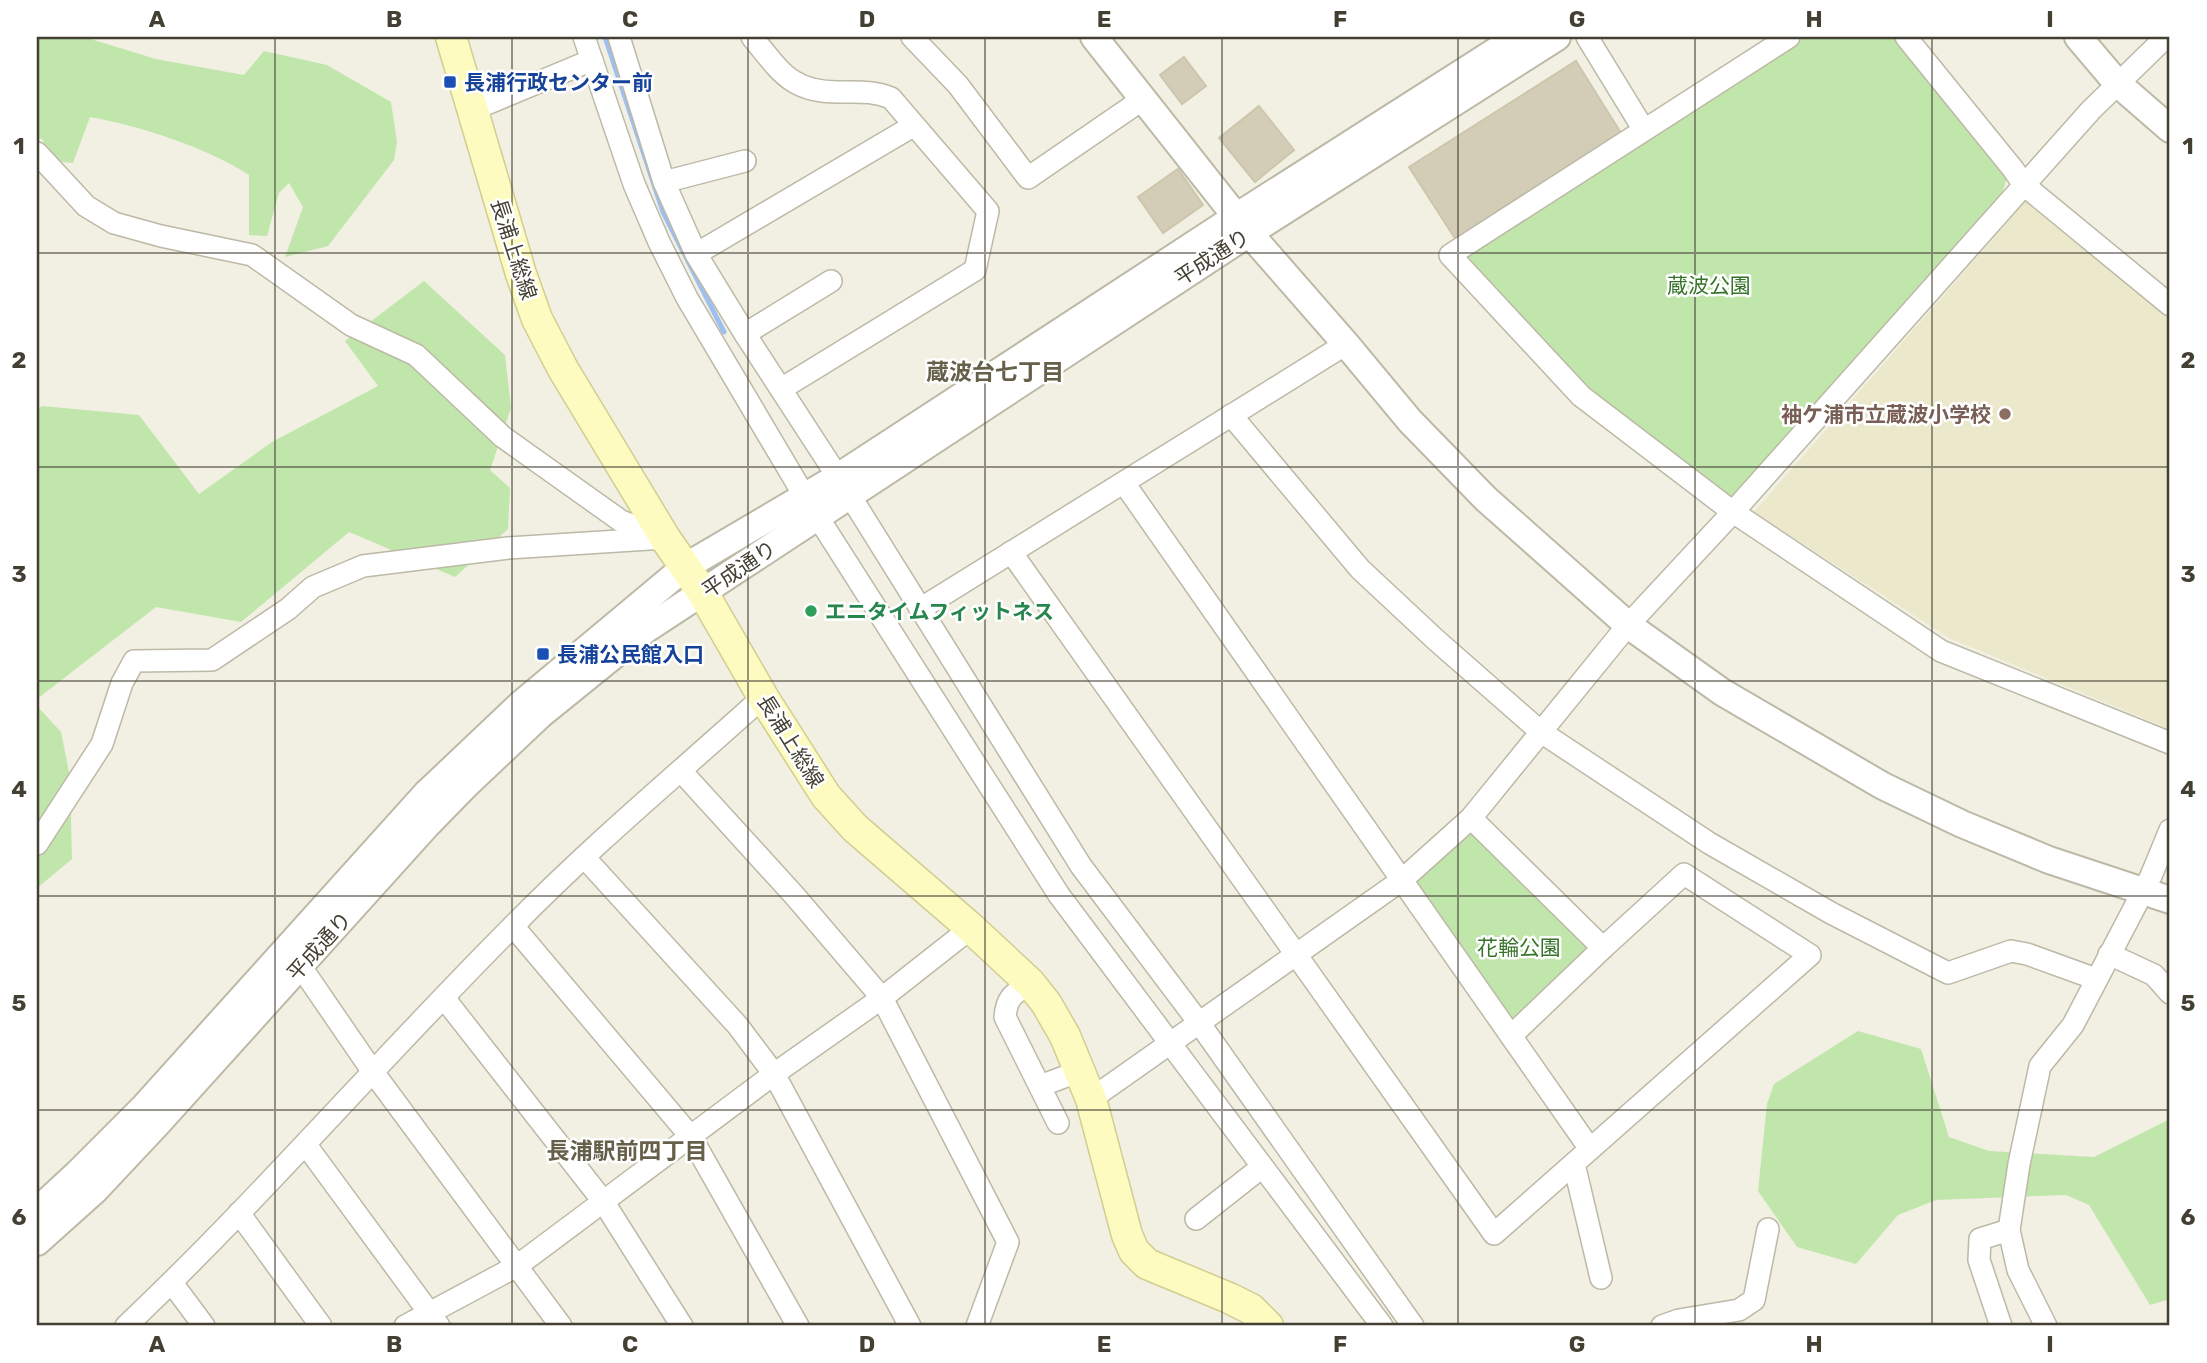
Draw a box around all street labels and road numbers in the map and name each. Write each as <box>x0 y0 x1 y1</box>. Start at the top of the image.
street label: 長浦上総線 <box>486 195 542 303</box>
street label: 平成通り <box>1170 224 1254 290</box>
street label: 平成通り <box>697 535 781 603</box>
street label: 長浦上総線 <box>753 690 829 792</box>
street label: 平成通り <box>282 906 356 986</box>

